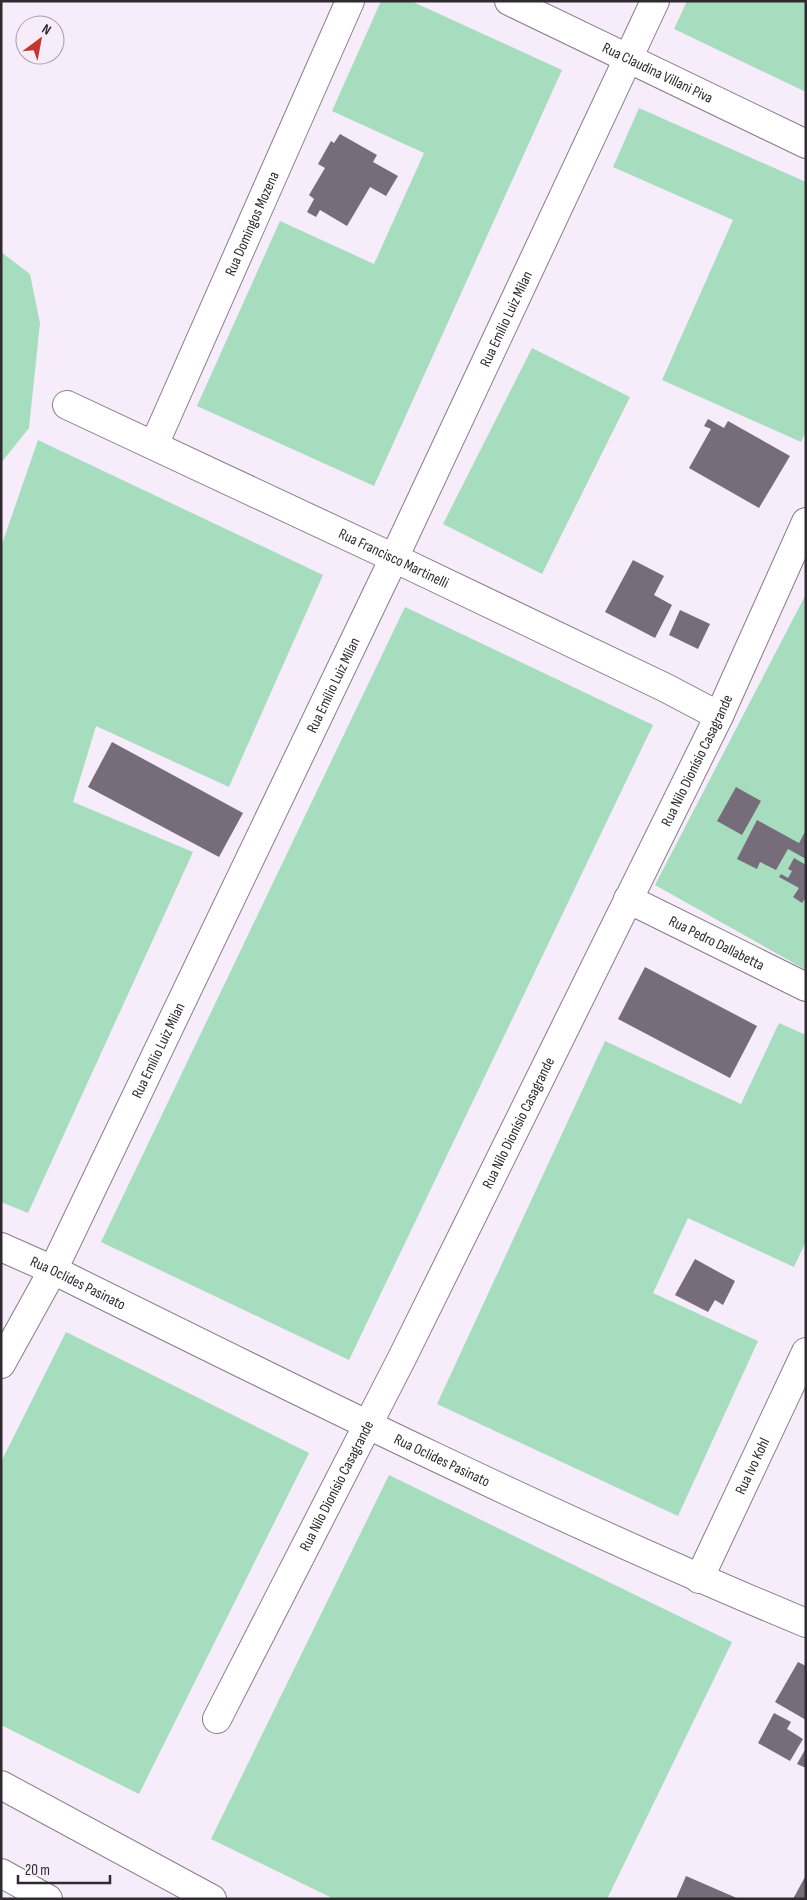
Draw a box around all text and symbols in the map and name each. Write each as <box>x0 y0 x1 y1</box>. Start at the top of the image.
north arrow <box>15 15 65 65</box>
text: N <box>39 20 54 39</box>
street label: Rua Claudina Villani Piva <box>599 38 716 108</box>
street label: Rua Domingos Mozena <box>221 168 284 279</box>
street label: Rua Emílio Luiz Milan <box>476 268 537 370</box>
street label: Rua Francisco Martinelli <box>335 524 452 593</box>
street label: Rua Emílio Luiz Milan <box>303 634 365 736</box>
street label: Rua Nilo Dionísio Casagrande <box>657 692 737 830</box>
street label: Rua Pedro Dallabetta <box>666 912 768 975</box>
street label: Rua Emílio Luiz Milan <box>128 1000 190 1101</box>
street label: Rua Nilo Dionísio Casagrande <box>478 1054 559 1192</box>
street label: Rua Oclides Pasinato <box>27 1252 129 1315</box>
street label: Rua Nilo Dionísio Casagrande <box>296 1418 378 1555</box>
street label: Rua Oclides Pasinato <box>391 1430 493 1491</box>
street label: Rua Ivo Kohl <box>731 1435 774 1498</box>
scale bar <box>18 1852 110 1884</box>
text: 20 m <box>25 1861 50 1880</box>

